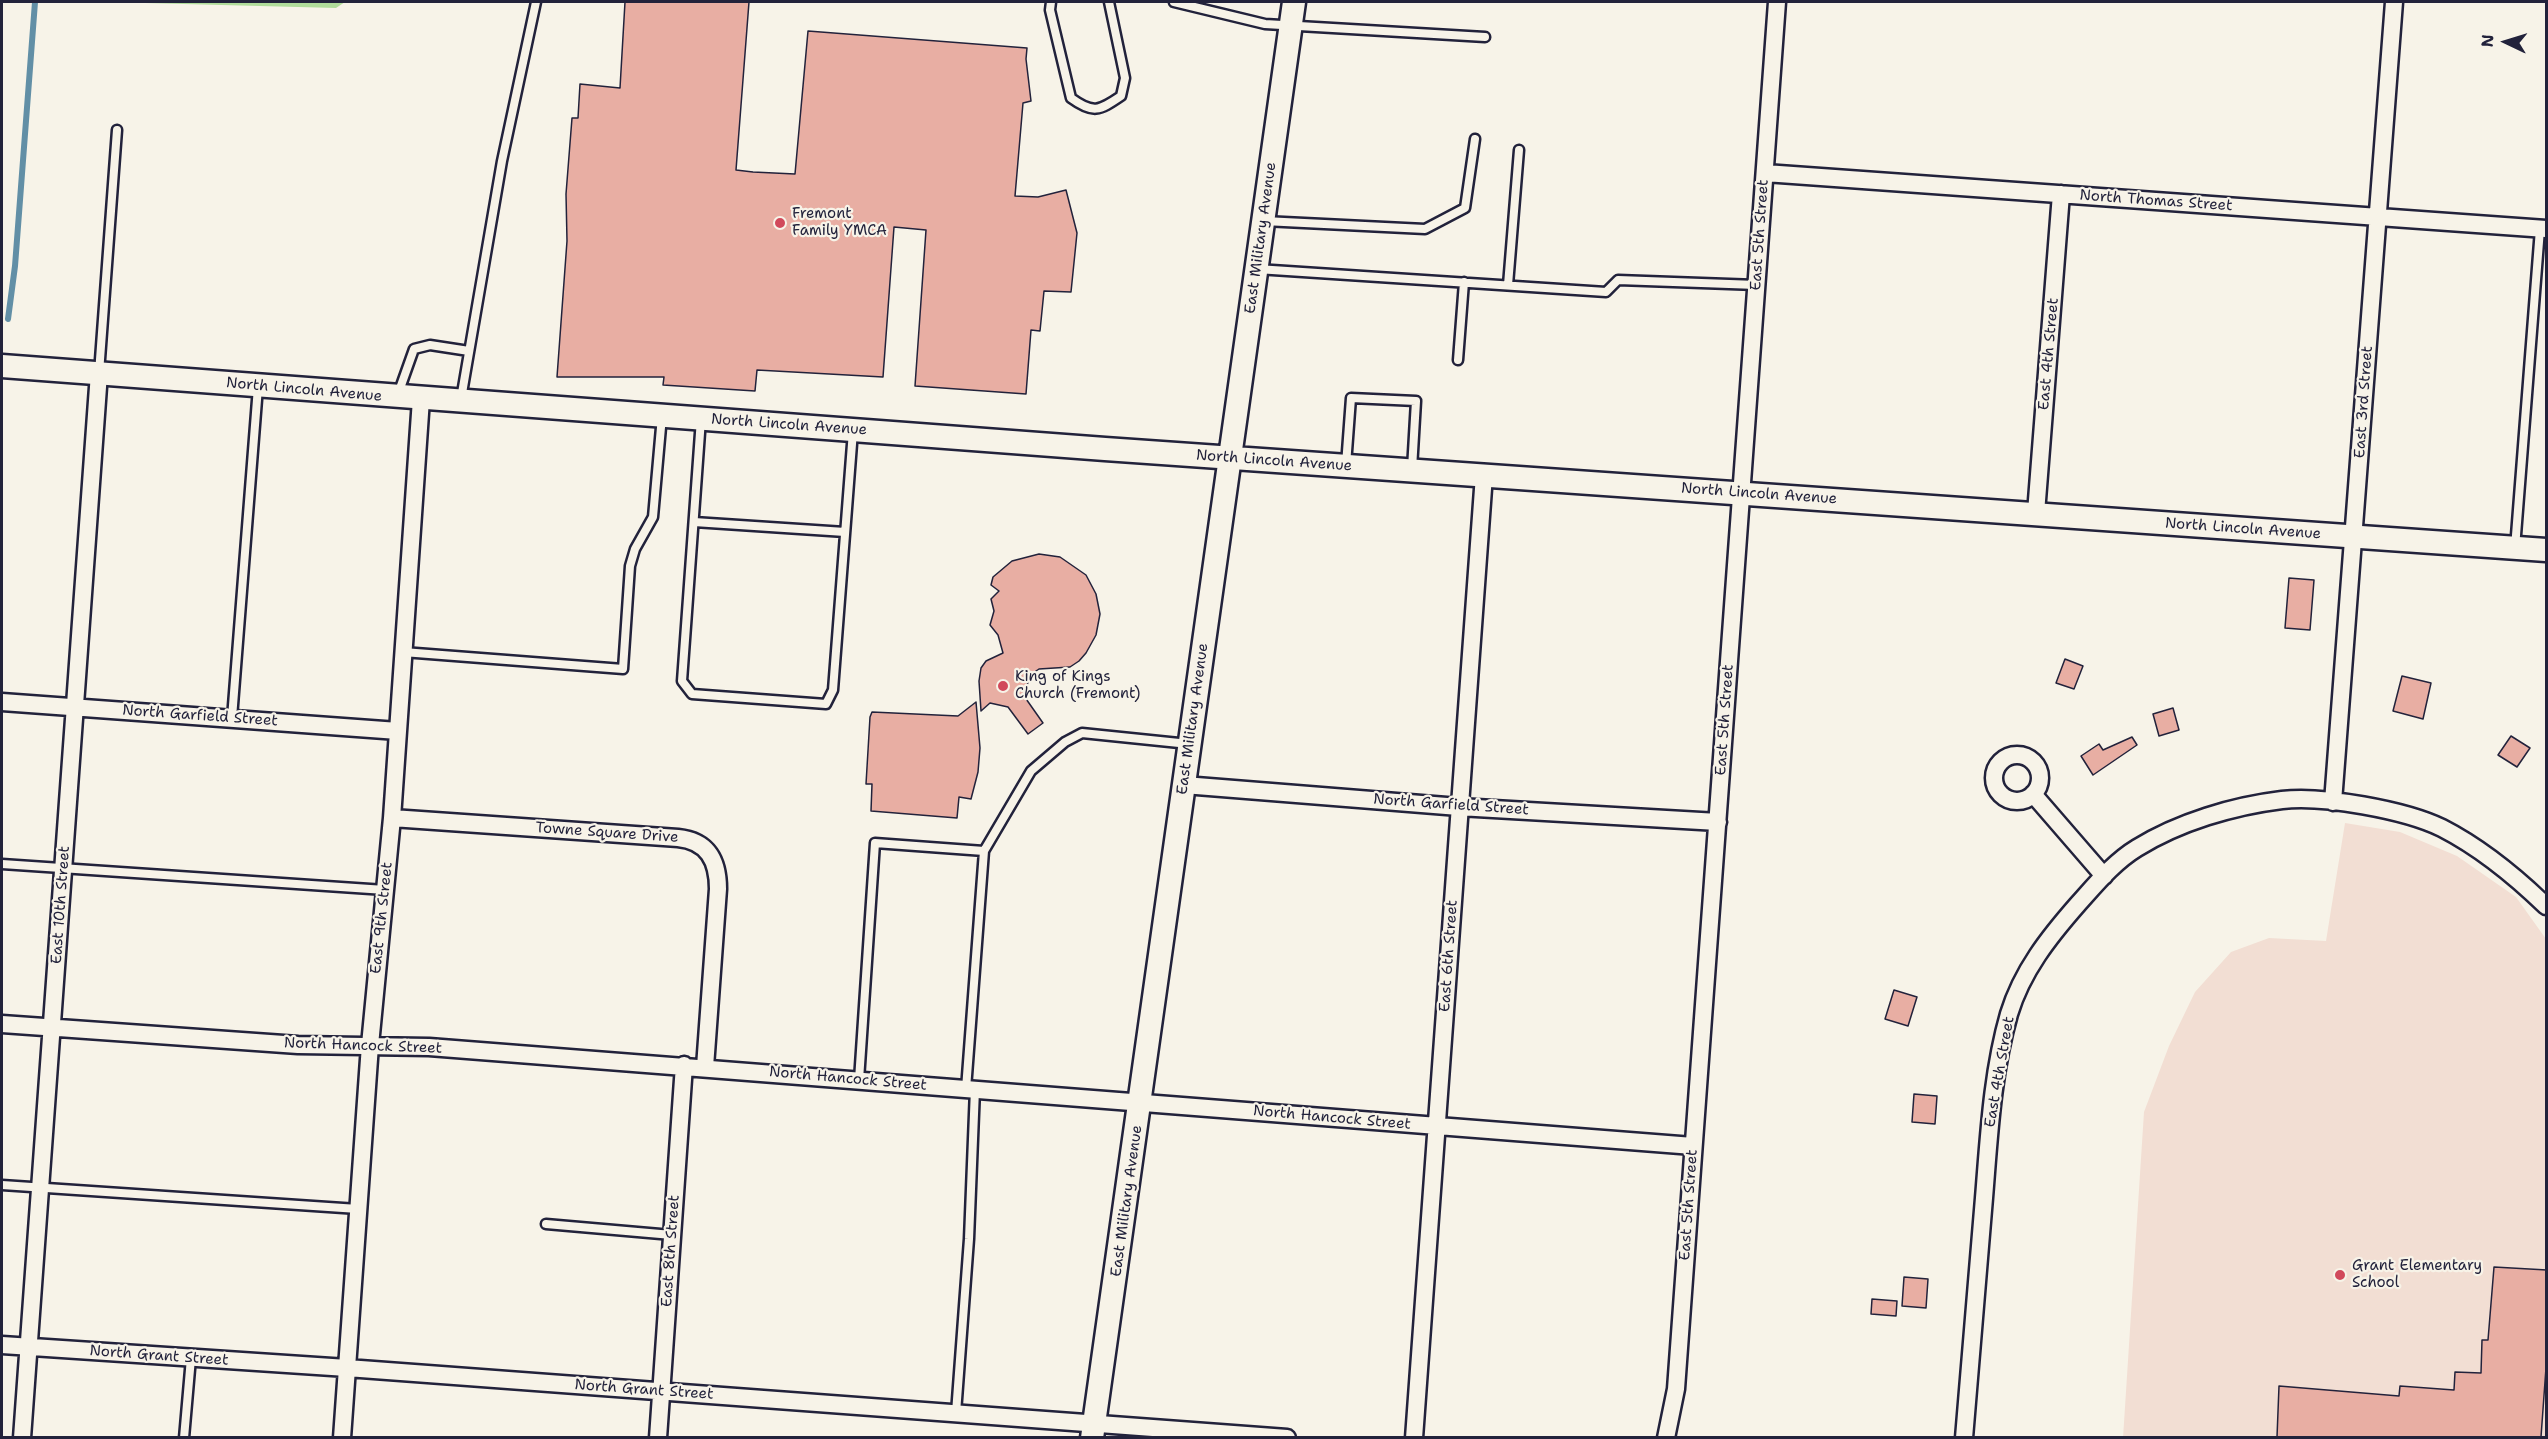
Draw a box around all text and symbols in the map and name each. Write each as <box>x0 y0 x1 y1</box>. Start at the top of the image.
north arrow <box>2476 12 2536 72</box>
text: N <box>2477 34 2498 48</box>
street label: East Military Avenue <box>1241 161 1281 315</box>
street label: East 5th Street <box>1747 179 1773 291</box>
street label: North Thomas Street <box>2079 187 2233 215</box>
place label: Fremont Family YMCA <box>792 205 887 240</box>
marker: Fremont Family YMCA <box>773 216 787 230</box>
street label: East 4th Street <box>2035 297 2063 411</box>
street label: East 3rd Street <box>2351 345 2377 459</box>
street label: North Lincoln Avenue <box>225 374 383 406</box>
street label: North Lincoln Avenue <box>710 411 868 439</box>
street label: North Lincoln Avenue <box>1195 447 1353 475</box>
street label: North Lincoln Avenue <box>1680 480 1838 508</box>
street label: North Lincoln Avenue <box>2164 515 2322 543</box>
street label: East Military Avenue <box>1173 642 1213 796</box>
street label: East 5th Street <box>1712 664 1738 776</box>
place label: King of Kings Church (Fremont) <box>1015 668 1140 703</box>
marker: King of Kings Church (Fremont) <box>996 679 1010 693</box>
street label: North Garfield Street <box>122 702 278 730</box>
street label: North Garfield Street <box>1373 791 1529 819</box>
street label: Towne Square Drive <box>535 819 679 847</box>
street label: East 10th Street <box>48 845 74 965</box>
street label: East 9th Street <box>367 861 397 975</box>
street label: East 6th Street <box>1436 899 1462 1013</box>
street label: East 4th Street <box>1981 1015 2019 1129</box>
street label: North Hancock Street <box>284 1034 442 1058</box>
street label: North Hancock Street <box>768 1063 928 1095</box>
street label: North Hancock Street <box>1252 1102 1412 1134</box>
street label: East Military Avenue <box>1107 1124 1147 1278</box>
street label: East 5th Street <box>1676 1149 1702 1261</box>
street label: East 8th Street <box>658 1194 684 1308</box>
place label: Grant Elementary School <box>2352 1257 2482 1292</box>
marker: Grant Elementary School <box>2333 1268 2347 1282</box>
street label: North Grant Street <box>89 1342 229 1370</box>
street label: North Grant Street <box>574 1376 714 1404</box>

